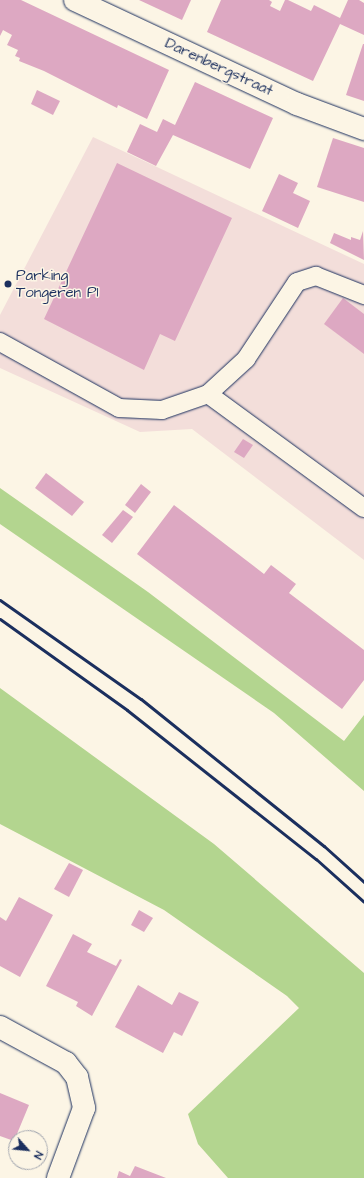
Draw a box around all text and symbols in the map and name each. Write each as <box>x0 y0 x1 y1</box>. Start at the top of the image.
street label: Darenbergstraat <box>162 34 276 100</box>
place label: Parking Tongeren P1 <box>16 266 99 301</box>
marker: Parking Tongeren P1 <box>3 279 13 289</box>
north arrow <box>8 1130 48 1170</box>
text: N <box>30 1149 46 1162</box>

